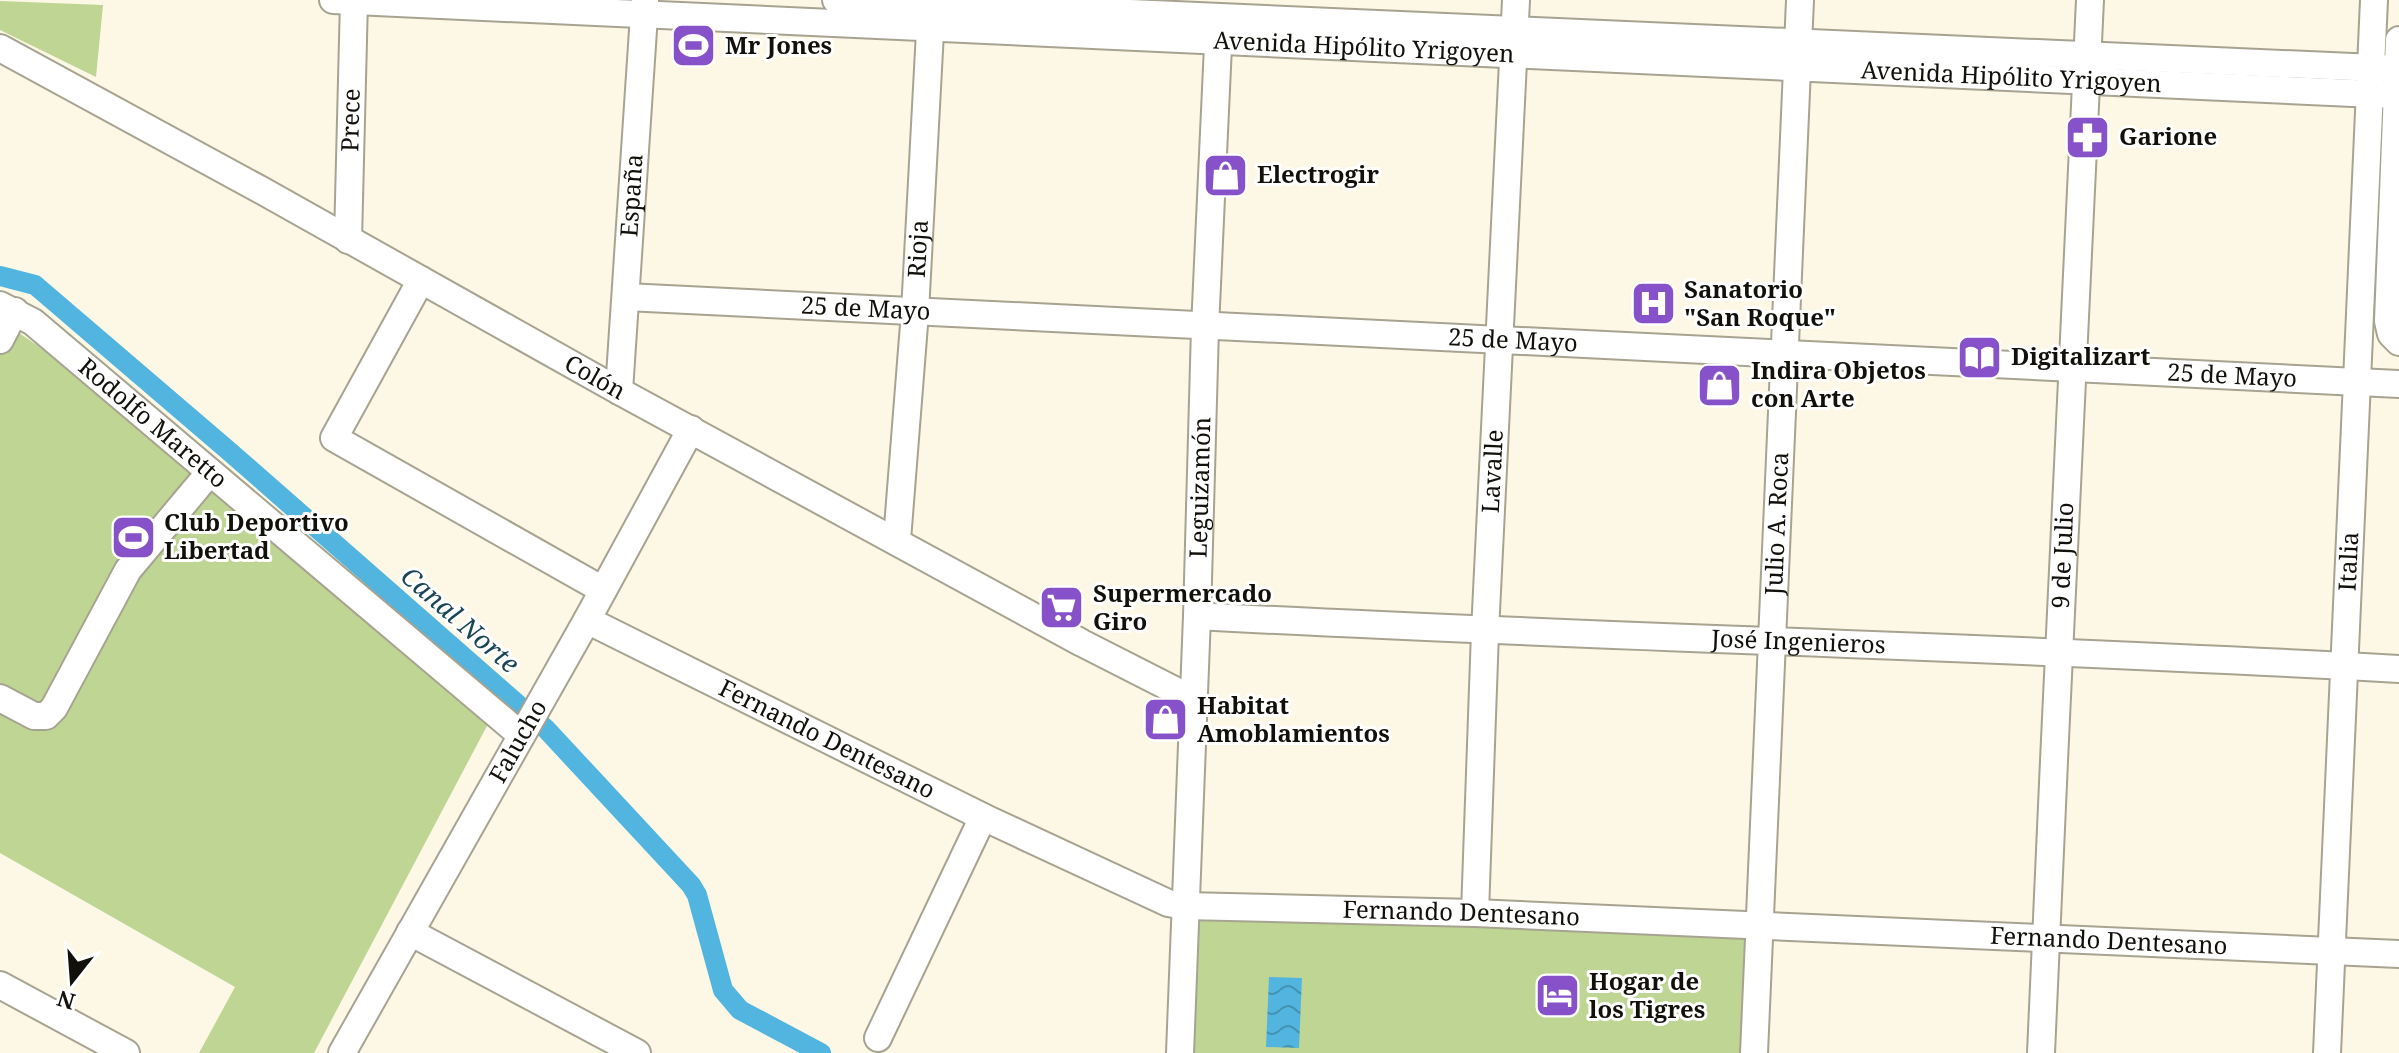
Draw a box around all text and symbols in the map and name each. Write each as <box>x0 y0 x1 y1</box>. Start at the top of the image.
sports icon: Mr Jones <box>670 22 718 70</box>
street label: Avenida Hipólito Yrigoyen <box>1213 23 1515 69</box>
place label: Mr Jones <box>725 28 832 61</box>
street label: Avenida Hipólito Yrigoyen <box>1860 52 2162 99</box>
street label: Prece <box>332 88 367 152</box>
pharmacy icon: Garione <box>2064 113 2112 161</box>
place label: Garione <box>2119 119 2217 152</box>
shop icon: Electrogir <box>1202 151 1250 199</box>
street label: España <box>611 153 650 238</box>
place label: Electrogir <box>1257 157 1379 190</box>
street label: Rioja <box>899 219 935 279</box>
place label: Sanatorio "San Roque" <box>1684 272 1836 333</box>
hospital icon: Sanatorio "San Roque" <box>1629 280 1677 328</box>
street label: 25 de Mayo <box>800 288 931 327</box>
street label: 25 de Mayo <box>1447 319 1579 359</box>
library icon: Digitalizart <box>1956 333 2004 381</box>
place label: Digitalizart <box>2011 339 2150 372</box>
street label: Colón <box>559 346 632 407</box>
street label: Rodolfo Maretto <box>72 350 235 495</box>
place label: Indira Objetos con Arte <box>1751 353 1926 414</box>
street label: 25 de Mayo <box>2166 355 2298 394</box>
shop icon: Indira Objetos con Arte <box>1696 361 1744 409</box>
street label: Leguizamón <box>1181 416 1218 559</box>
street label: Lavalle <box>1473 429 1510 514</box>
street label: Julio A. Roca <box>1756 451 1795 597</box>
street label: 9 de Julio <box>2043 502 2080 609</box>
place label: Club Deportivo Libertad <box>164 505 349 566</box>
sports icon: Club Deportivo Libertad <box>109 513 157 561</box>
street label: Italia <box>2330 531 2365 592</box>
water label: Canal Norte <box>394 558 528 681</box>
place label: Supermercado Giro <box>1093 576 1272 637</box>
supermarket icon: Supermercado Giro <box>1038 584 1086 632</box>
street label: José Ingenieros <box>1710 621 1886 660</box>
street label: Fernando Dentesano <box>714 670 941 806</box>
place label: Habitat Amoblamientos <box>1197 688 1390 749</box>
street label: Falucho <box>480 693 554 788</box>
shop icon: Habitat Amoblamientos <box>1142 696 1190 744</box>
street label: Fernando Dentesano <box>1342 892 1581 933</box>
street label: Fernando Dentesano <box>1989 918 2228 961</box>
north arrow <box>32 941 112 1021</box>
place label: Hogar de los Tigres <box>1589 964 1705 1025</box>
hotel icon: Hogar de los Tigres <box>1534 972 1582 1020</box>
text: N <box>53 984 79 1018</box>

